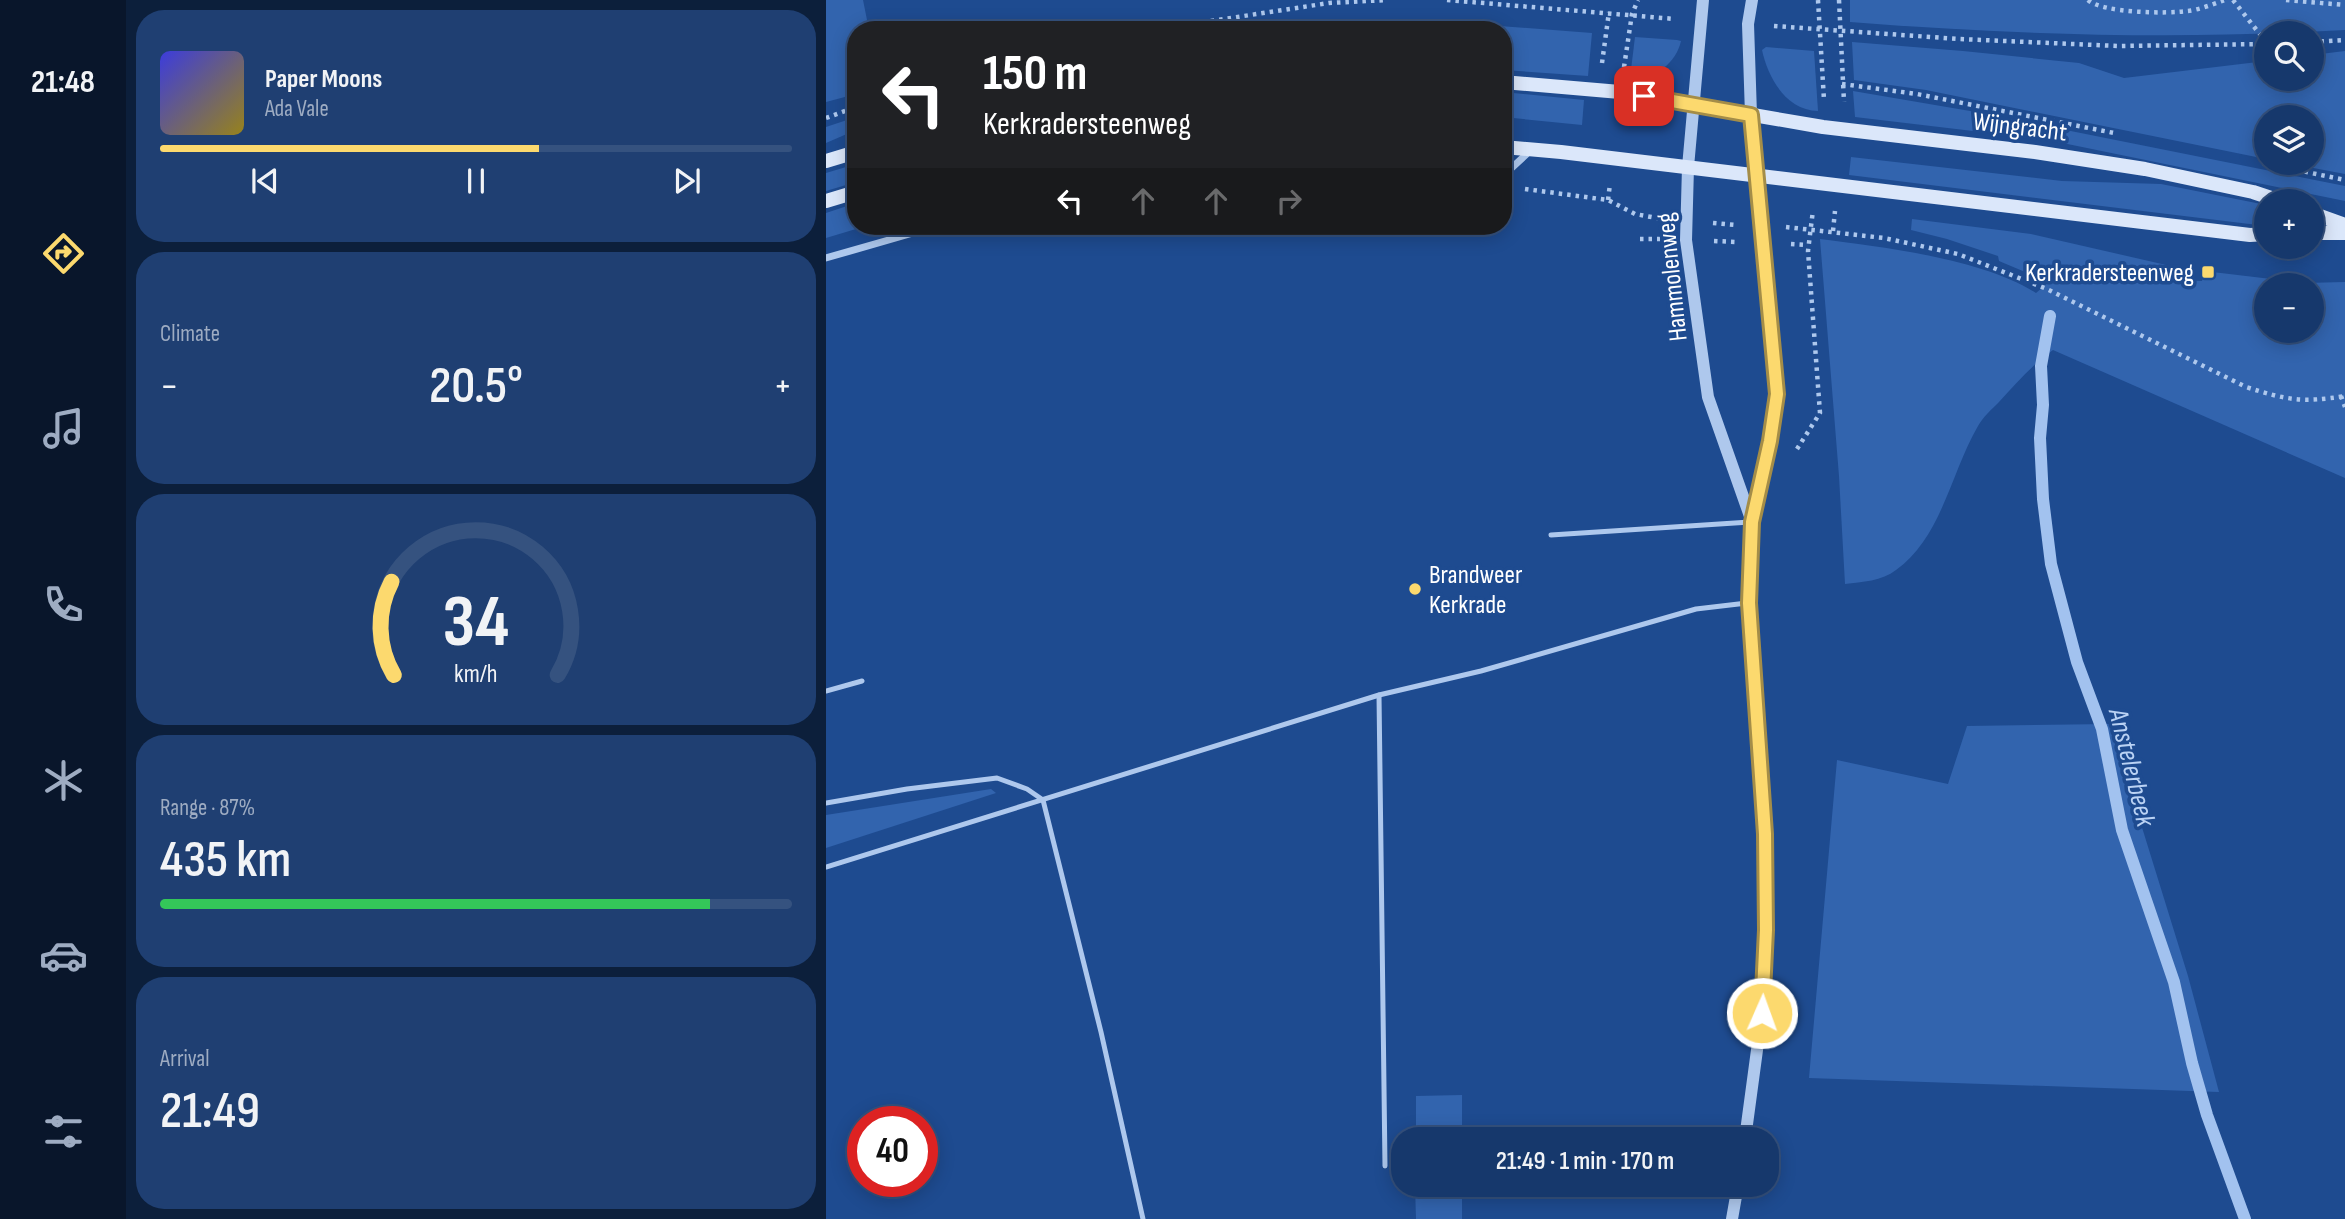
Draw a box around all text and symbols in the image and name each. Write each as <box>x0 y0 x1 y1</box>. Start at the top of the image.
map controls <box>2254 21 2324 343</box>
button: search <box>2254 21 2324 91</box>
text: 150 m <box>983 45 1087 104</box>
icon: left <box>868 49 959 140</box>
text: 21:48 <box>31 63 95 102</box>
text: Paper Moons <box>265 64 382 95</box>
pin <box>1614 66 1674 126</box>
icon: arrive <box>1625 77 1663 115</box>
text: Ada Vale <box>265 95 329 123</box>
text: Kerkradersteenweg <box>983 105 1191 144</box>
button: layers <box>2254 105 2324 175</box>
street label: Wijngracht <box>1971 106 2069 149</box>
icon: previous <box>246 162 284 200</box>
icon: pause <box>457 162 495 200</box>
icon: next <box>668 162 706 200</box>
icon: left <box>1051 182 1089 220</box>
icon: ahead <box>1124 182 1162 220</box>
icon: ahead <box>1197 182 1235 220</box>
icon: right <box>1270 182 1308 220</box>
button: + <box>2254 189 2324 259</box>
street label: Hammolenweg <box>1650 211 1695 343</box>
icon: directions <box>39 229 88 278</box>
place label: Kerkradersteenweg <box>2025 258 2194 289</box>
marker: Kerkradersteenweg <box>2200 264 2216 280</box>
button: − <box>2254 273 2324 343</box>
text: Climate <box>160 320 220 348</box>
text: 20.5° <box>429 355 523 418</box>
text: − <box>160 364 179 409</box>
text: + <box>773 364 792 409</box>
icon: music <box>39 404 88 453</box>
place label: Brandweer Kerkrade <box>1429 560 1523 621</box>
icon: phone <box>39 580 88 629</box>
text: 34 <box>443 580 509 668</box>
marker: Brandweer Kerkrade <box>1407 581 1423 597</box>
text: km/h <box>454 659 498 690</box>
water label: Anstelerbeek <box>2101 704 2162 831</box>
icon: climate <box>39 756 88 805</box>
text: Range · 87% <box>160 794 255 822</box>
text: 435 km <box>160 829 291 892</box>
icon: car <box>39 931 88 980</box>
position arrow <box>1725 976 1799 1050</box>
text: Arrival <box>160 1045 209 1073</box>
text: 21:49 <box>160 1080 260 1143</box>
speed limit sign: 40 <box>847 1106 938 1197</box>
icon: filters <box>39 1107 88 1156</box>
text: 21:49 · 1 min · 170 m <box>1496 1146 1674 1177</box>

